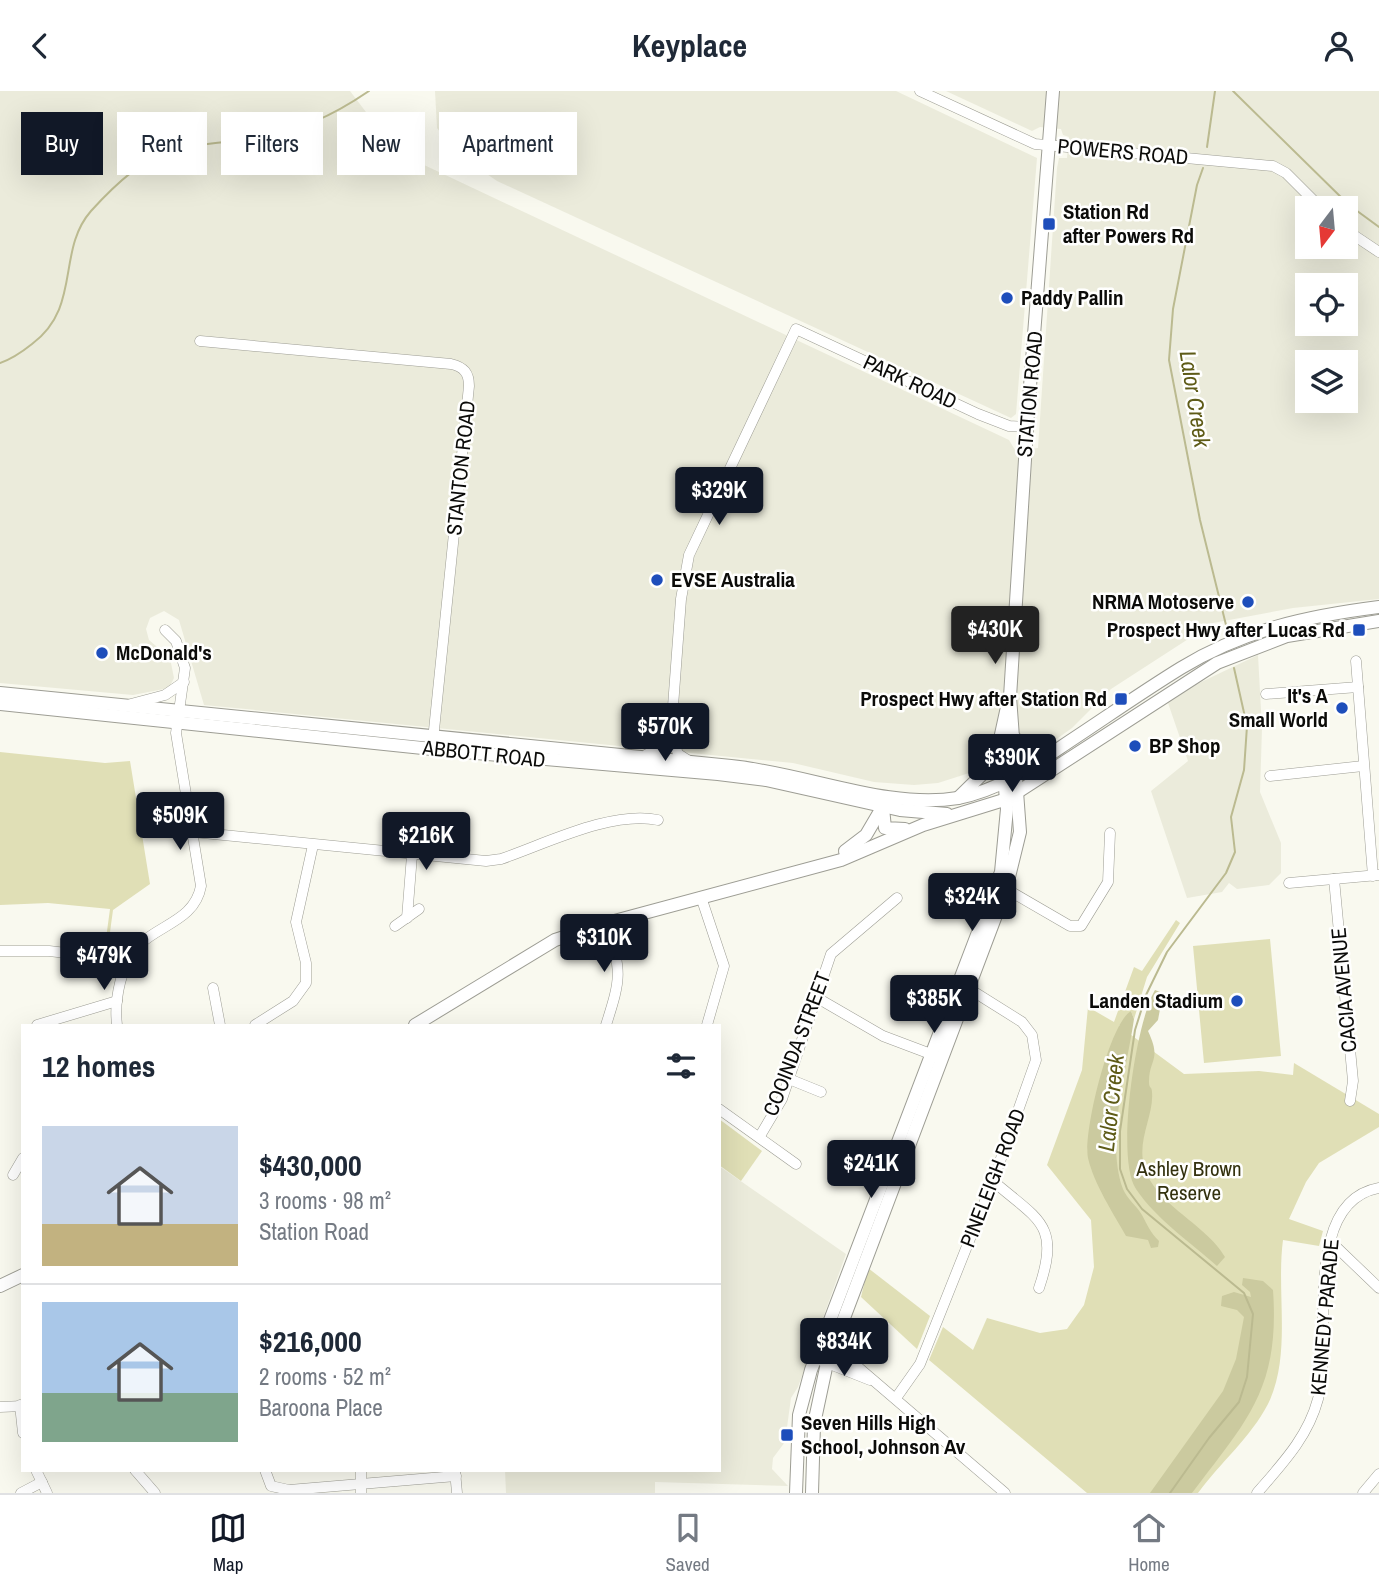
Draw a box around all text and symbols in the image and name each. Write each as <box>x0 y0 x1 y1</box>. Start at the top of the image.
text: Keyplace <box>632 24 747 67</box>
icon: back <box>21 27 59 65</box>
icon: person <box>1320 27 1358 65</box>
chip: Buy <box>21 112 103 175</box>
chip: Rent <box>117 112 207 175</box>
chip: Filters <box>221 112 323 175</box>
chip: New <box>337 112 425 175</box>
chip: Apartment <box>439 112 577 175</box>
street label: POWERS ROAD <box>1056 131 1190 172</box>
north arrow <box>1295 196 1358 259</box>
map controls <box>1295 196 1358 413</box>
place label: Station Rd after Powers Rd <box>1063 197 1194 250</box>
marker: Station Rd after Powers Rd <box>1041 216 1057 232</box>
button: locate <box>1295 273 1358 336</box>
place label: Paddy Pallin <box>1021 283 1123 312</box>
marker: Paddy Pallin <box>999 290 1015 306</box>
street label: STATION ROAD <box>1010 330 1049 458</box>
street label: PARK ROAD <box>859 347 962 416</box>
water label: Lalor Creek <box>1173 348 1219 451</box>
button: layers <box>1295 350 1358 413</box>
street label: STANTON ROAD <box>439 399 482 537</box>
pin: $329K <box>670 467 768 527</box>
text: $329K <box>691 474 747 505</box>
place label: EVSE Australia <box>671 565 795 594</box>
marker: EVSE Australia <box>649 572 665 588</box>
place label: NRMA Motoserve <box>1092 587 1234 616</box>
marker: NRMA Motoserve <box>1240 594 1256 610</box>
pin: $430K <box>946 607 1044 666</box>
text: $430K <box>967 613 1023 644</box>
place label: Prospect Hwy after Lucas Rd <box>1107 615 1345 644</box>
marker: Prospect Hwy after Lucas Rd <box>1351 622 1367 638</box>
place label: McDonald's <box>116 638 212 667</box>
marker: McDonald's <box>94 645 110 661</box>
place label: It's A Small World <box>1229 681 1329 734</box>
place label: Prospect Hwy after Station Rd <box>860 684 1107 713</box>
marker: Prospect Hwy after Station Rd <box>1113 691 1129 707</box>
marker: It's A Small World <box>1334 700 1350 716</box>
pin: $570K <box>616 703 714 763</box>
text: $570K <box>637 710 693 741</box>
place label: BP Shop <box>1149 731 1220 760</box>
street label: ABBOTT ROAD <box>420 733 547 774</box>
pin: $390K <box>963 735 1061 794</box>
marker: BP Shop <box>1127 738 1143 754</box>
text: $390K <box>984 741 1040 772</box>
pin: $509K <box>131 793 229 852</box>
text: $509K <box>152 799 208 830</box>
pin: $216K <box>377 813 475 872</box>
text: $216K <box>398 819 454 850</box>
pin: $324K <box>923 873 1021 933</box>
text: $324K <box>944 880 1000 911</box>
pin: $310K <box>555 915 653 974</box>
text: $310K <box>576 921 632 952</box>
street label: CACIA AVENUE <box>1324 926 1363 1054</box>
pin: $479K <box>55 933 153 992</box>
text: $479K <box>76 939 132 970</box>
street label: COOINDA STREET <box>756 967 838 1120</box>
pin: $385K <box>885 975 983 1035</box>
text: $385K <box>906 982 962 1013</box>
place label: Landen Stadium <box>1089 986 1223 1015</box>
marker: Landen Stadium <box>1229 993 1245 1009</box>
text: 12 homes <box>42 1046 156 1086</box>
icon: filters <box>662 1047 700 1085</box>
water label: Lalor Creek <box>1090 1051 1131 1153</box>
street label: PINELEIGH ROAD <box>953 1104 1032 1251</box>
pin: $241K <box>822 1141 920 1200</box>
text: $430,000 <box>259 1145 362 1185</box>
text: $241K <box>843 1147 899 1178</box>
icon: home <box>98 1154 182 1238</box>
park label: Ashley Brown Reserve <box>1135 1154 1242 1207</box>
text: 3 rooms · 98 m² <box>259 1185 391 1216</box>
text: Station Road <box>259 1216 369 1247</box>
street label: KENNEDY PARADE <box>1303 1237 1346 1397</box>
pin: $834K <box>795 1319 893 1378</box>
text: $216,000 <box>259 1321 362 1361</box>
text: $834K <box>816 1325 872 1356</box>
icon: home <box>98 1330 182 1414</box>
text: 2 rooms · 52 m² <box>259 1361 391 1392</box>
text: Baroona Place <box>259 1392 383 1423</box>
place label: Seven Hills High School, Johnson Av <box>801 1408 966 1461</box>
marker: Seven Hills High School, Johnson Av <box>779 1427 795 1443</box>
tab: Map <box>209 1509 247 1577</box>
tab: Saved <box>666 1509 710 1577</box>
tab: Home <box>1128 1509 1170 1577</box>

